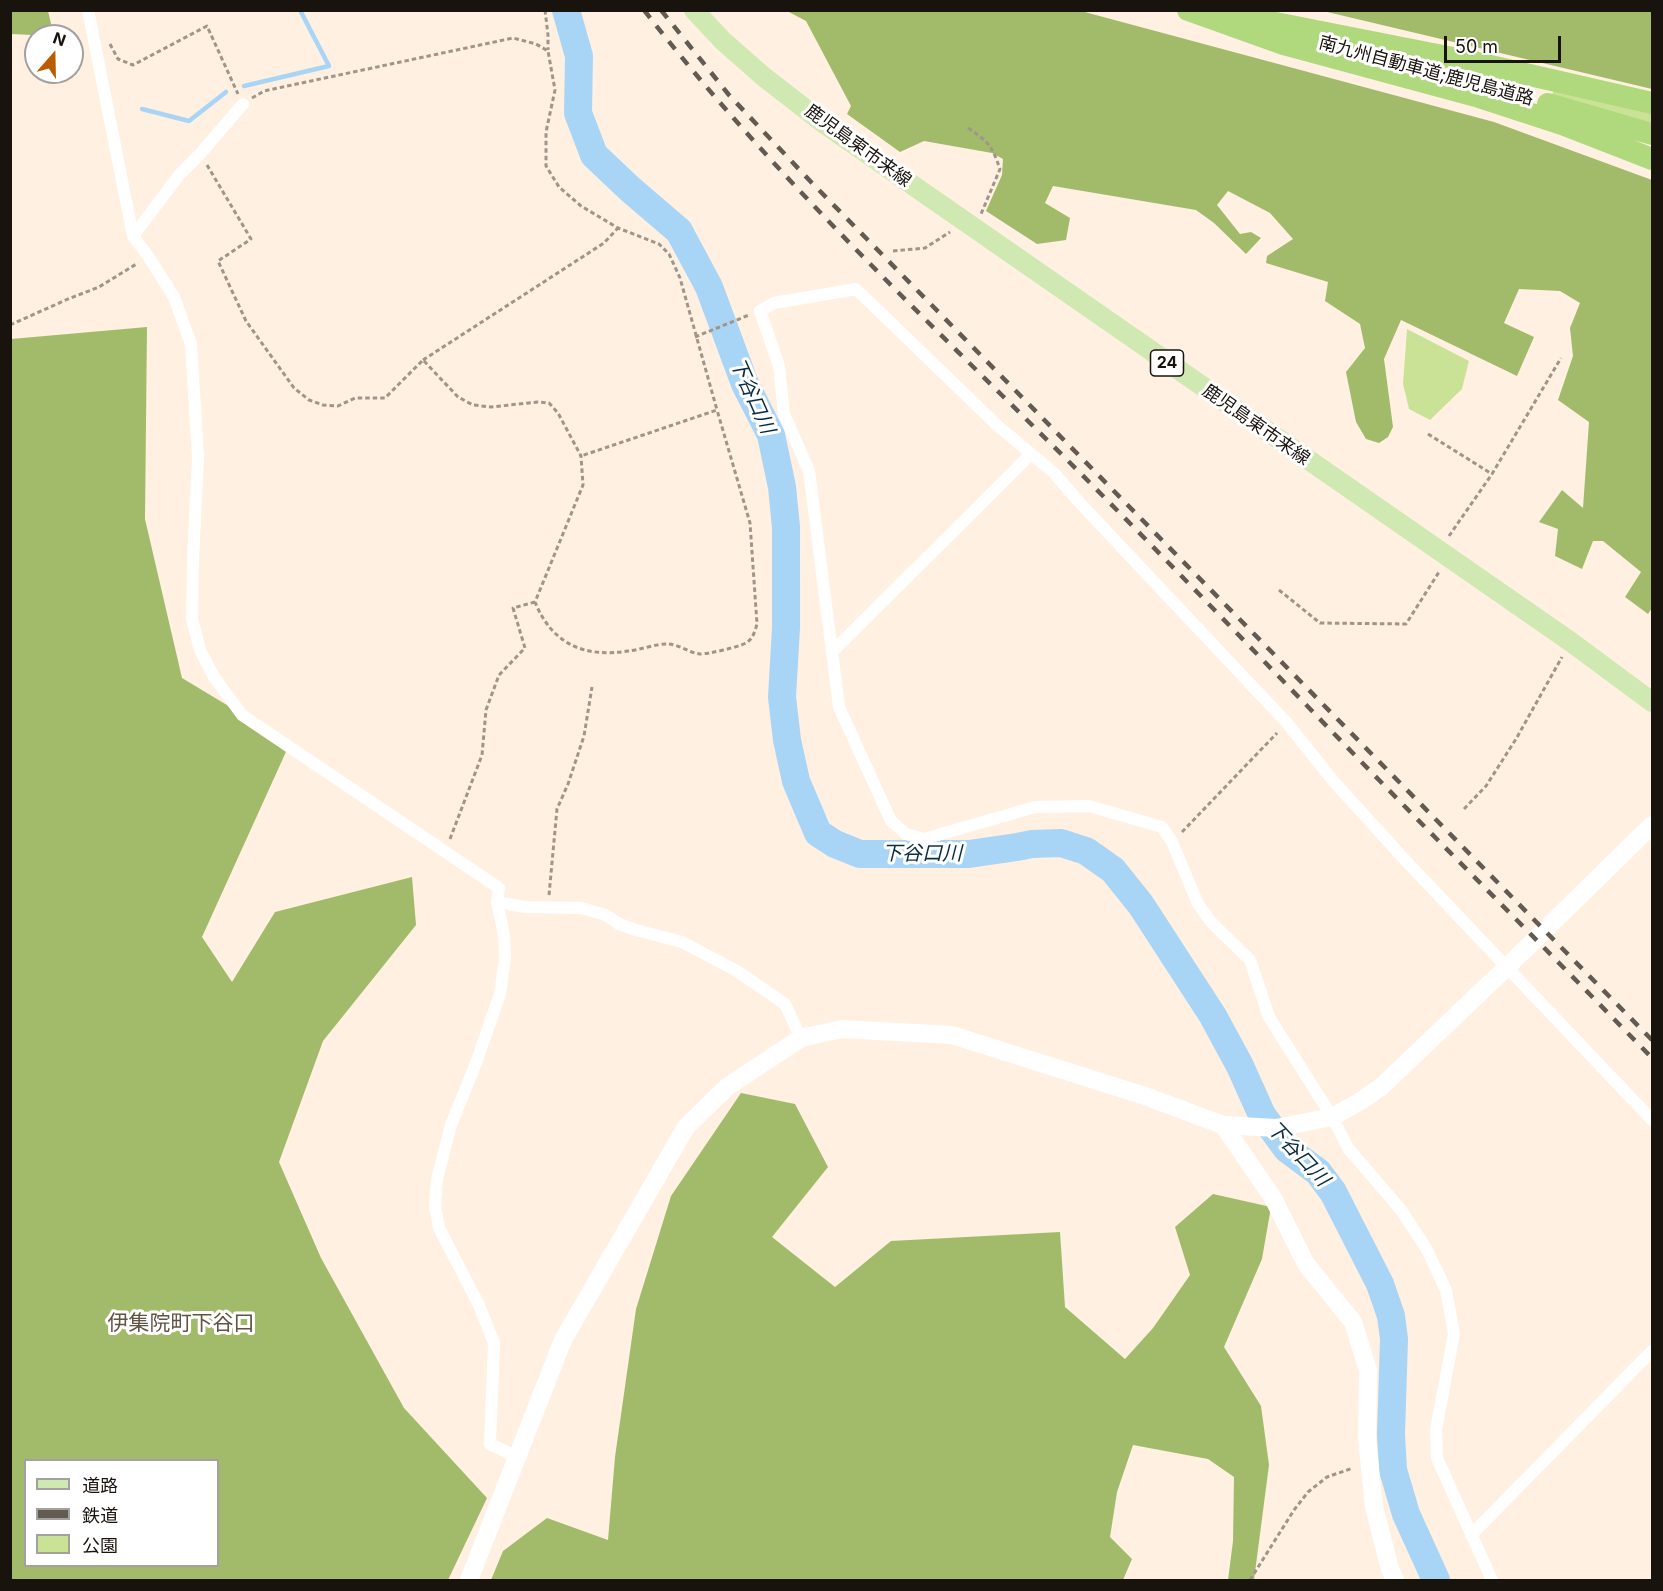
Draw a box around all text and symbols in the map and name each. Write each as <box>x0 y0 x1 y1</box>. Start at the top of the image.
north arrow <box>24 24 84 84</box>
scale bar <box>1447 24 1564 62</box>
text: N <box>50 27 69 50</box>
street label: 南九州自動車道;鹿児島道路 <box>1316 32 1536 110</box>
text: 50 m <box>1455 36 1498 57</box>
street label: 鹿児島東市来線 <box>801 100 915 192</box>
road number: 24 <box>1150 350 1184 376</box>
water label: 下谷口川 <box>725 355 779 437</box>
street label: 鹿児島東市来線 <box>1198 380 1314 470</box>
water label: 下谷口川 <box>882 842 962 866</box>
water label: 下谷口川 <box>1262 1117 1334 1191</box>
district label: 伊集院町下谷口 <box>108 1311 254 1337</box>
legend <box>24 1459 219 1567</box>
text: 道路 <box>82 1475 118 1496</box>
text: 鉄道 <box>82 1505 118 1526</box>
text: 公園 <box>82 1535 118 1556</box>

